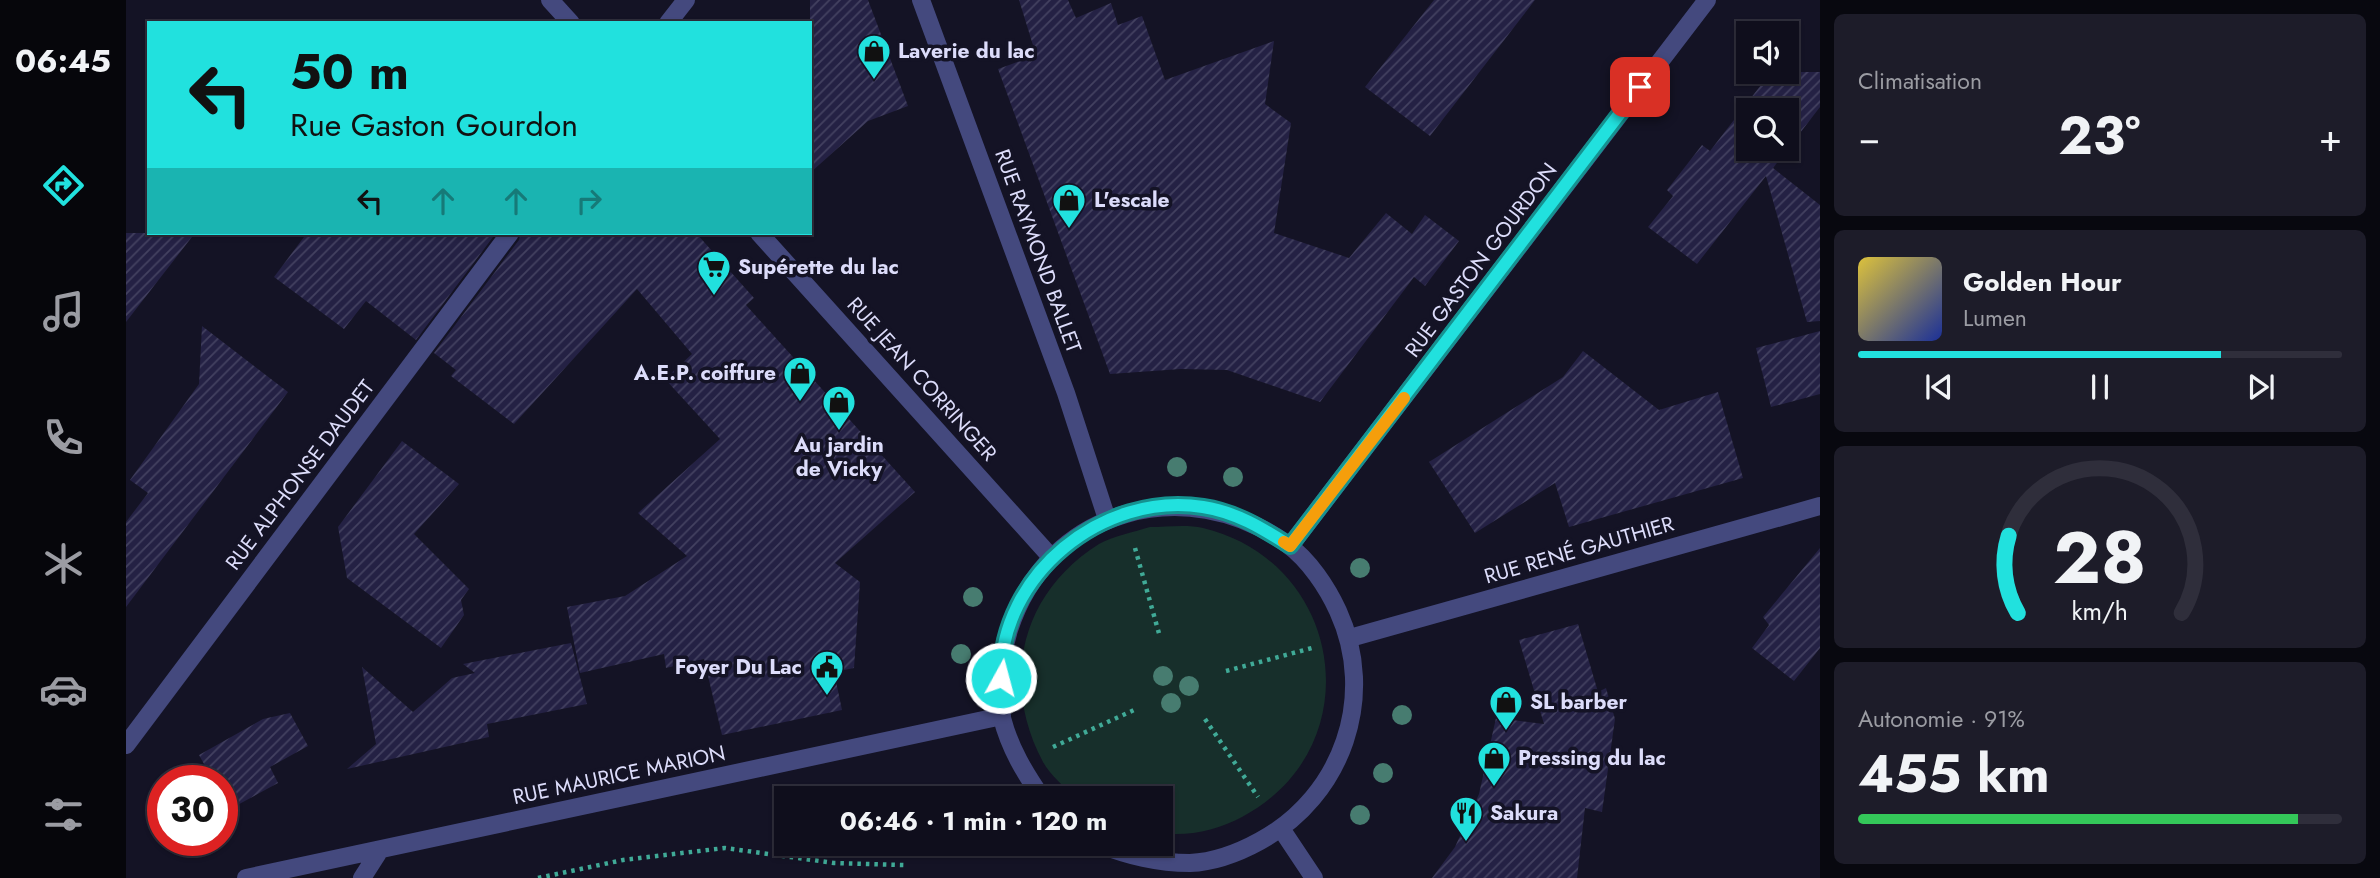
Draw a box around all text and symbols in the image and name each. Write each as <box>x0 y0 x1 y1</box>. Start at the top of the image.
map controls <box>1736 21 1799 161</box>
button: sound <box>1736 21 1799 84</box>
shop icon: Laverie du lac <box>855 32 893 81</box>
place label: Laverie du lac <box>898 36 1035 66</box>
text: 50 m <box>290 37 409 107</box>
text: 06:45 <box>15 38 111 84</box>
icon: left <box>175 49 266 140</box>
pin <box>1610 57 1670 117</box>
text: Climatisation <box>1858 64 1982 98</box>
icon: arrive <box>1621 68 1659 106</box>
button: search <box>1736 98 1799 161</box>
text: 23° <box>2059 98 2140 174</box>
text: Rue Gaston Gourdon <box>290 102 578 148</box>
text: − <box>1858 110 1880 165</box>
text: + <box>2319 110 2342 165</box>
street label: RUE RAYMOND BALLET <box>987 145 1089 357</box>
street label: RUE GASTON GOURDON <box>1398 157 1564 363</box>
icon: directions <box>39 161 88 210</box>
shop icon: L'escale <box>1050 181 1088 230</box>
icon: left <box>351 182 389 220</box>
icon: ahead <box>424 182 462 220</box>
icon: ahead <box>497 182 535 220</box>
icon: right <box>570 182 608 220</box>
place label: L'escale <box>1094 185 1170 215</box>
supermarket icon: Supérette du lac <box>695 248 733 297</box>
place label: Supérette du lac <box>738 252 899 282</box>
text: Golden Hour <box>1963 263 2122 301</box>
icon: music <box>39 287 88 336</box>
street label: RUE JEAN CORRINGER <box>840 290 1004 468</box>
text: Lumen <box>1963 301 2027 335</box>
shop icon: A.E.P. coiffure <box>781 354 819 403</box>
place label: A.E.P. coiffure <box>633 358 776 388</box>
icon: previous <box>1920 368 1958 406</box>
icon: pause <box>2081 368 2119 406</box>
icon: next <box>2242 368 2280 406</box>
street label: RUE ALPHONSE DAUDET <box>218 374 382 576</box>
shop icon: Au jardin de Vicky <box>820 383 858 432</box>
icon: phone <box>39 413 88 462</box>
place label: Au jardin de Vicky <box>793 430 884 484</box>
text: 28 <box>2053 505 2147 610</box>
street label: RUE RENÉ GAUTHIER <box>1481 508 1678 591</box>
icon: climate <box>39 539 88 588</box>
text: km/h <box>2072 593 2128 629</box>
position arrow <box>964 641 1038 715</box>
public building icon: Foyer Du Lac <box>808 648 846 697</box>
place label: Foyer Du Lac <box>675 652 802 682</box>
icon: car <box>39 665 88 714</box>
shop icon: SL barber <box>1487 683 1525 732</box>
place label: SL barber <box>1530 687 1627 717</box>
text: Autonomie · 91% <box>1858 702 2025 736</box>
text: 455 km <box>1858 736 2050 812</box>
street label: RUE MAURICE MARION <box>510 738 728 812</box>
shop icon: Pressing du lac <box>1475 739 1513 788</box>
place label: Pressing du lac <box>1518 743 1666 773</box>
speed limit sign: 30 <box>147 765 238 856</box>
icon: filters <box>39 790 88 839</box>
restaurant icon: Sakura <box>1447 794 1485 843</box>
place label: Sakura <box>1490 798 1558 828</box>
text: 06:46 · 1 min · 120 m <box>840 802 1107 840</box>

